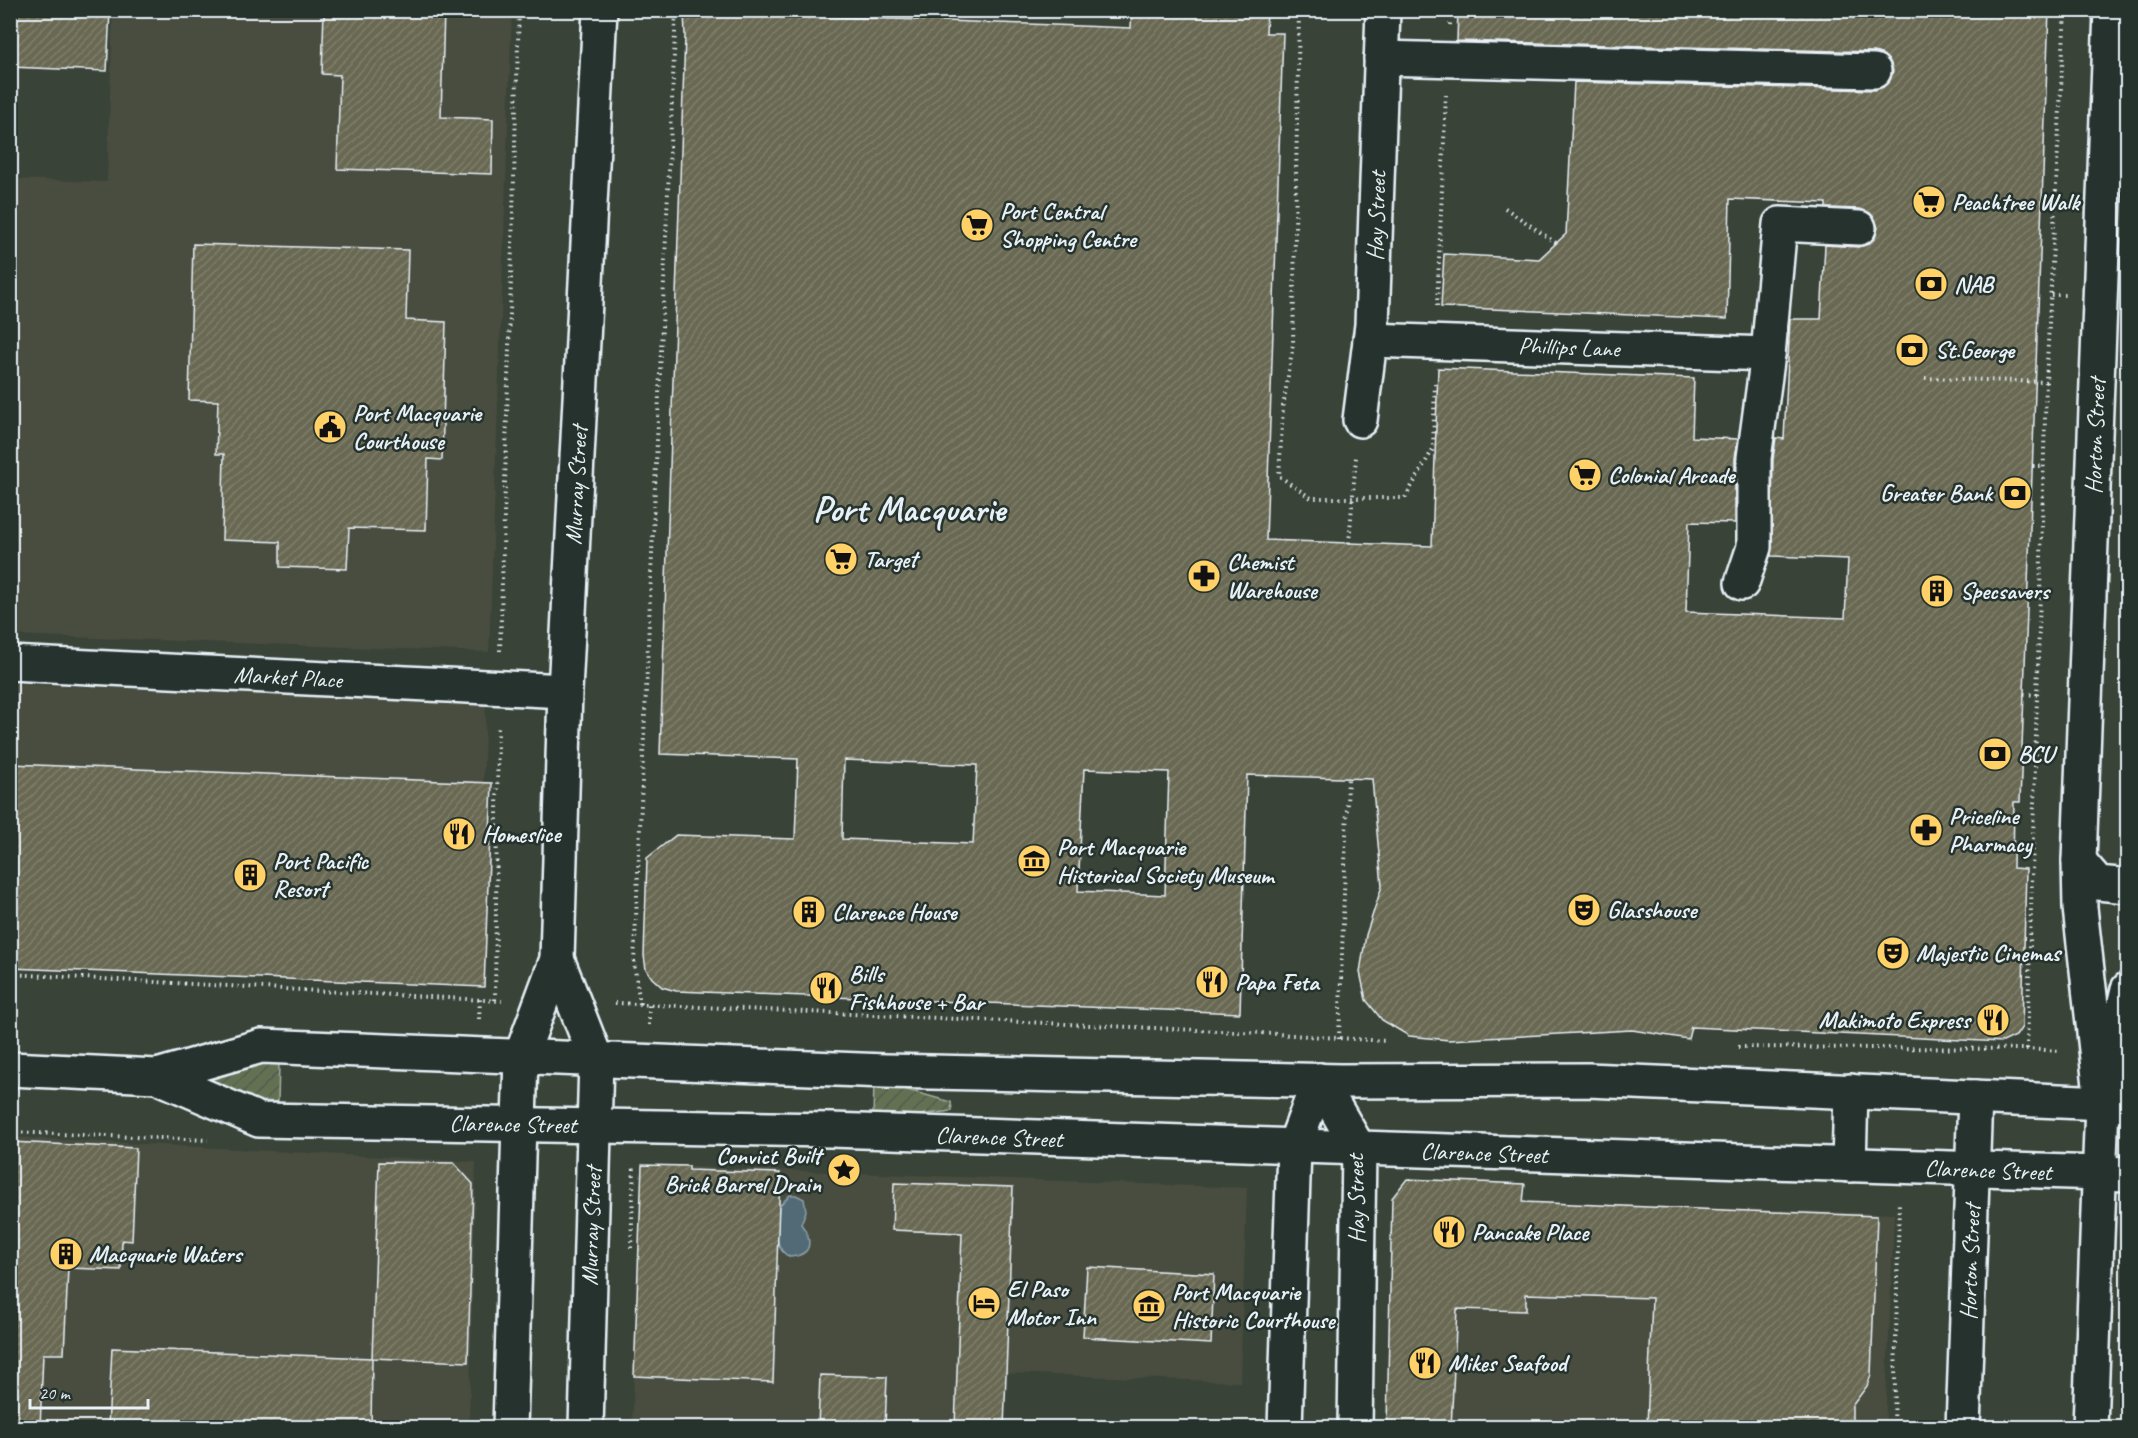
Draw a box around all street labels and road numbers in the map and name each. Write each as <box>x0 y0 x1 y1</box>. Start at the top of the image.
street label: Hay Street <box>1359 169 1393 261</box>
street label: Phillips Lane <box>1518 330 1622 364</box>
street label: Horton Street <box>2078 374 2112 494</box>
street label: Murray Street <box>558 422 594 545</box>
street label: Market Place <box>233 659 345 695</box>
street label: Clarence Street <box>449 1108 579 1140</box>
street label: Clarence Street <box>935 1120 1065 1154</box>
street label: Clarence Street <box>1420 1136 1550 1170</box>
street label: Hay Street <box>1340 1152 1372 1244</box>
street label: Clarence Street <box>1924 1153 2054 1187</box>
street label: Murray Street <box>574 1163 608 1286</box>
street label: Horton Street <box>1953 1200 1987 1320</box>

